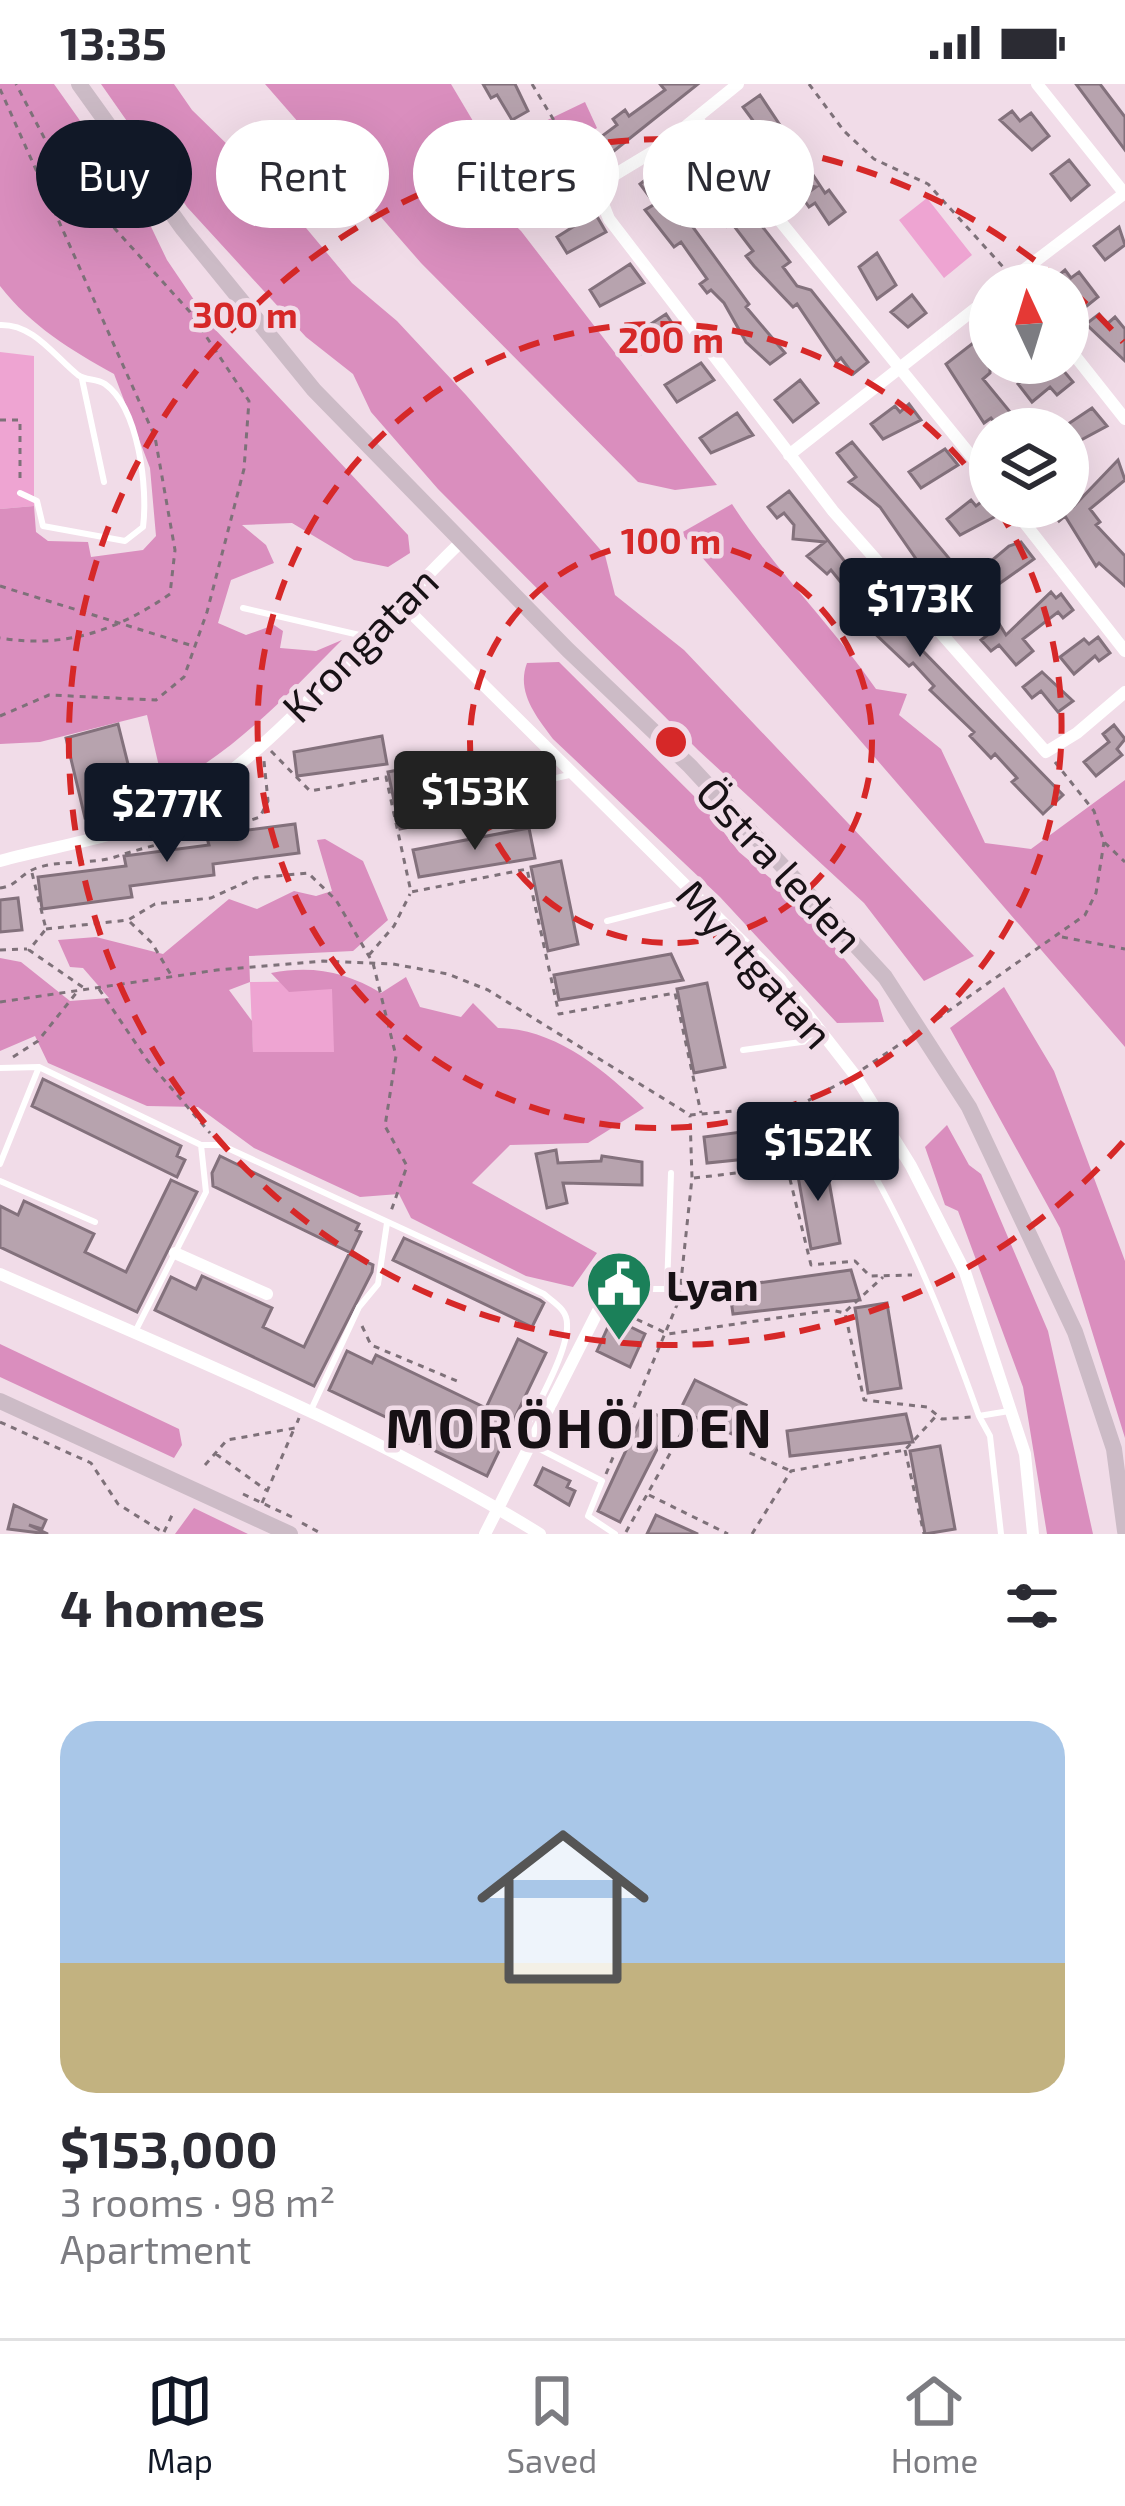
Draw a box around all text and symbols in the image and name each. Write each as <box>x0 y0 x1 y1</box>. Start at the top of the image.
text: 13:35 <box>60 15 167 69</box>
chip: Buy <box>36 120 192 228</box>
chip: Rent <box>216 120 389 228</box>
chip: Filters <box>413 120 619 228</box>
chip: New <box>643 120 814 228</box>
north arrow <box>969 264 1089 384</box>
map controls <box>969 264 1089 528</box>
text: 300 m <box>192 292 298 335</box>
text: 200 m <box>618 317 724 360</box>
button: layers <box>969 408 1089 528</box>
text: 100 m <box>621 518 721 561</box>
street label: Krongatan <box>271 555 447 731</box>
pin: $173K <box>836 558 1004 660</box>
text: $173K <box>867 573 973 620</box>
centre of rings <box>650 721 692 763</box>
pin: $153K <box>391 751 559 853</box>
pin: $277K <box>83 763 251 865</box>
text: $153K <box>421 766 529 813</box>
street label: Östra leden <box>687 766 875 962</box>
text: $277K <box>111 778 223 825</box>
street label: Myntgatan <box>667 869 845 1057</box>
pin: $152K <box>734 1102 902 1204</box>
text: $152K <box>764 1117 872 1164</box>
public building icon: Lyan <box>584 1249 654 1343</box>
place label: Lyan <box>666 1259 759 1310</box>
district label: MORÖHÖJDEN <box>385 1394 775 1459</box>
icon: filters <box>999 1573 1065 1639</box>
text: 4 homes <box>60 1576 265 1637</box>
icon: home <box>455 1799 671 2015</box>
text: $153,000 <box>60 2117 278 2178</box>
text: 3 rooms · 98 m² <box>60 2178 335 2225</box>
text: Apartment <box>60 2225 251 2272</box>
tab: Map <box>147 2368 213 2480</box>
tab: Saved <box>507 2368 597 2480</box>
tab: Home <box>891 2368 978 2480</box>

